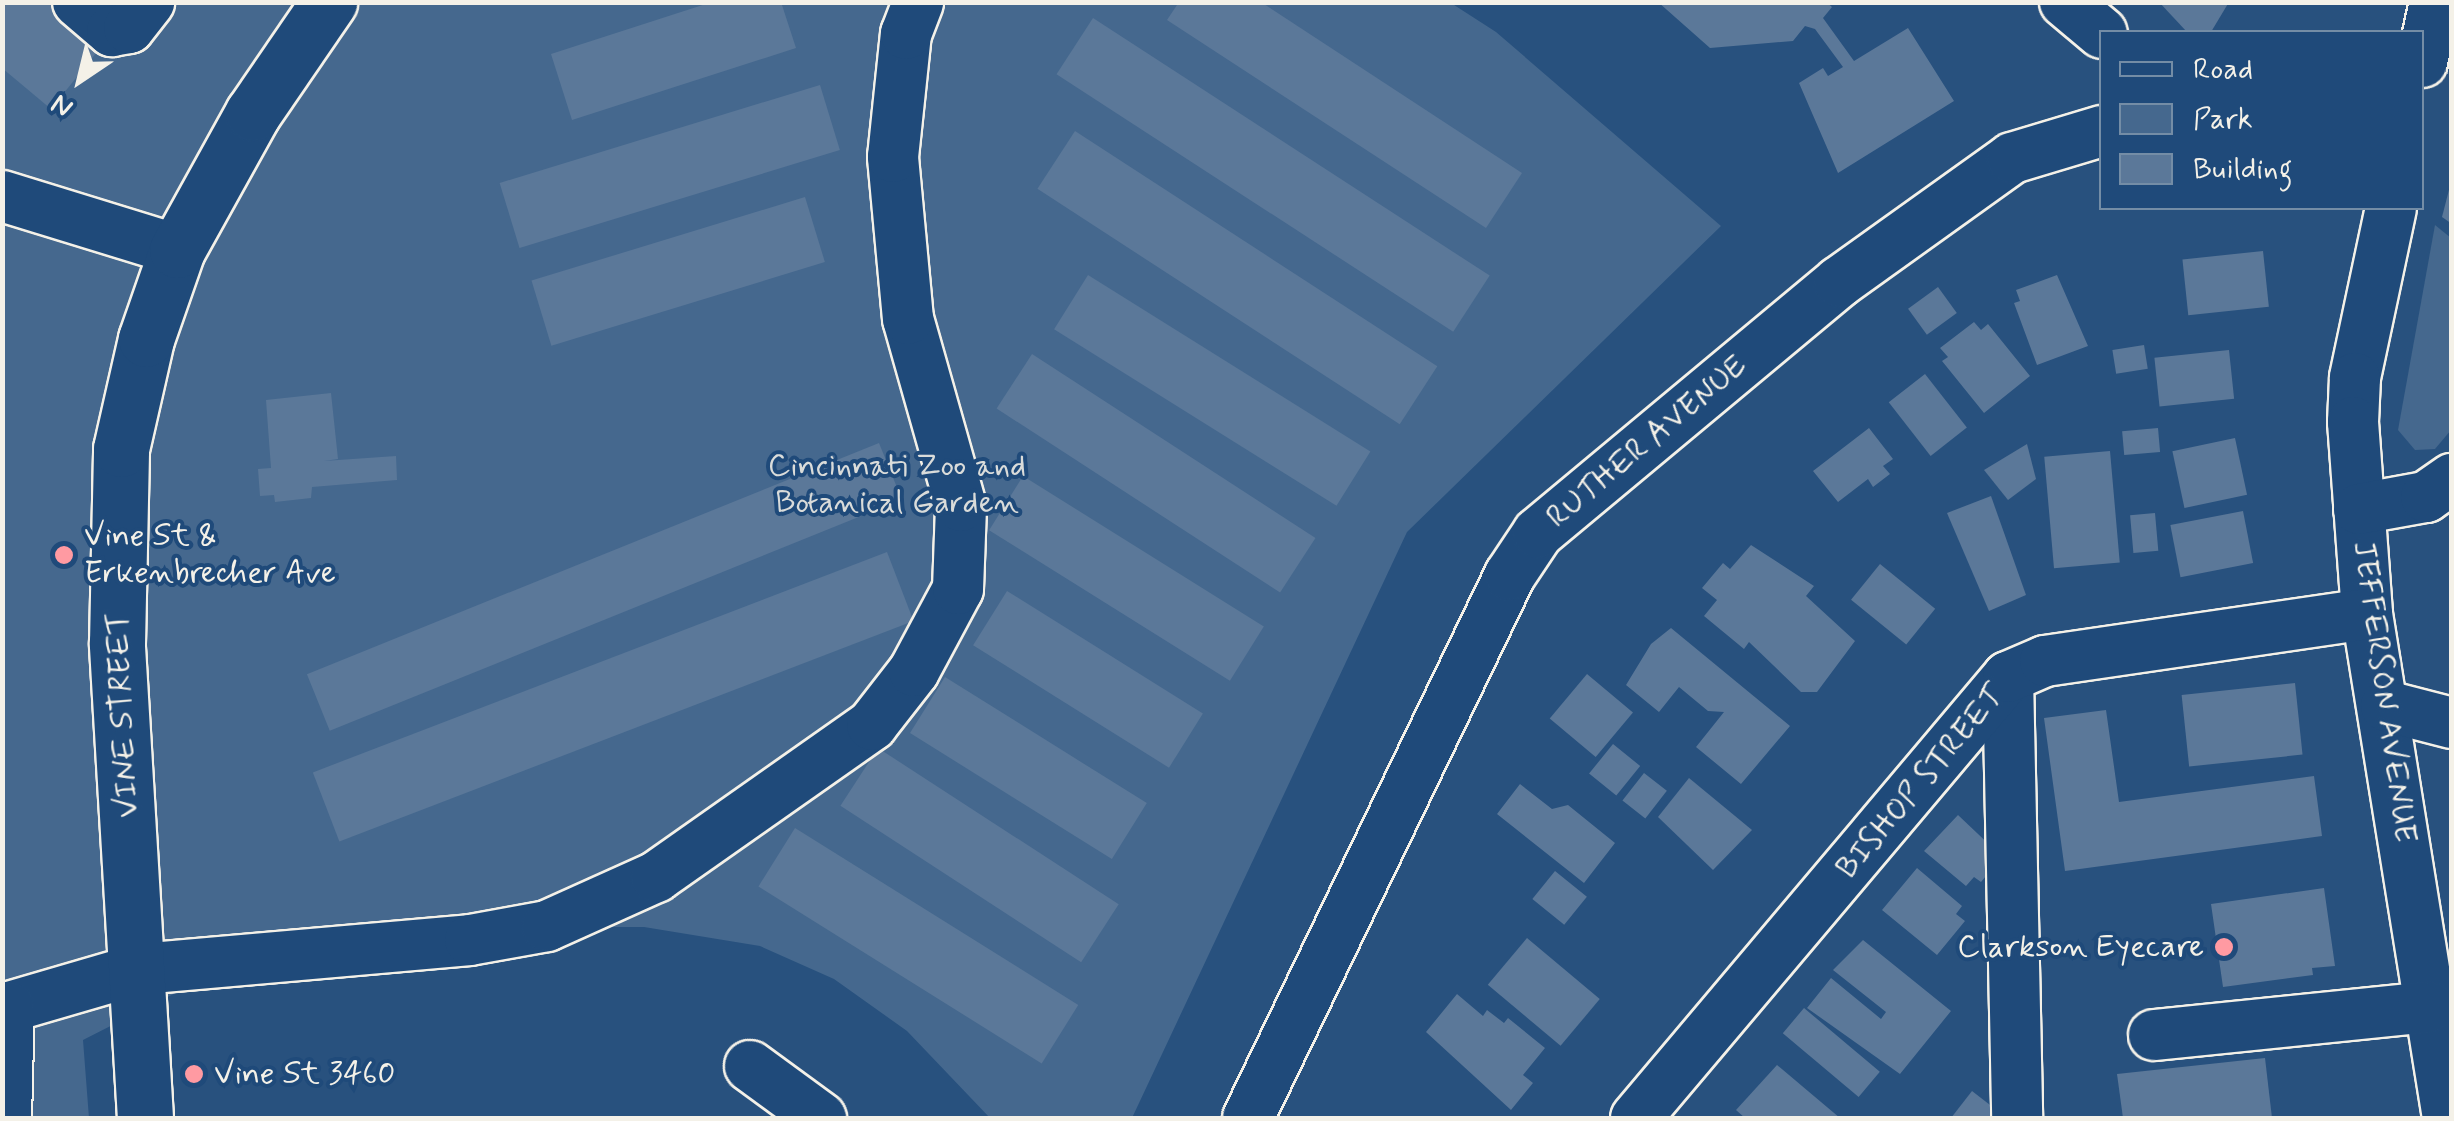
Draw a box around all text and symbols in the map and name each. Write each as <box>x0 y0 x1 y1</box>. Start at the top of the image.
north arrow <box>30 30 130 130</box>
legend <box>2099 30 2424 210</box>
text: Road <box>2193 50 2253 89</box>
text: N <box>44 84 81 125</box>
text: Park <box>2193 100 2253 139</box>
text: Building <box>2193 150 2292 189</box>
street label: RUTHER AVENUE <box>1537 345 1757 539</box>
park label: Cincinnati Zoo and Botanical Garden <box>769 448 1025 523</box>
place label: Vine St & Erkenbrecher Ave <box>84 518 334 593</box>
street label: JEFFERSON AVENUE <box>2344 539 2424 845</box>
marker: Vine St & Erkenbrecher Ave <box>53 544 75 566</box>
street label: VINE STREET <box>98 609 148 821</box>
street label: BISHOP STREET <box>1828 676 2014 888</box>
place label: Clarkson Eyecare <box>1954 928 2204 966</box>
marker: Clarkson Eyecare <box>2213 936 2235 958</box>
place label: Vine St 3460 <box>214 1055 388 1093</box>
marker: Vine St 3460 <box>183 1063 205 1085</box>

